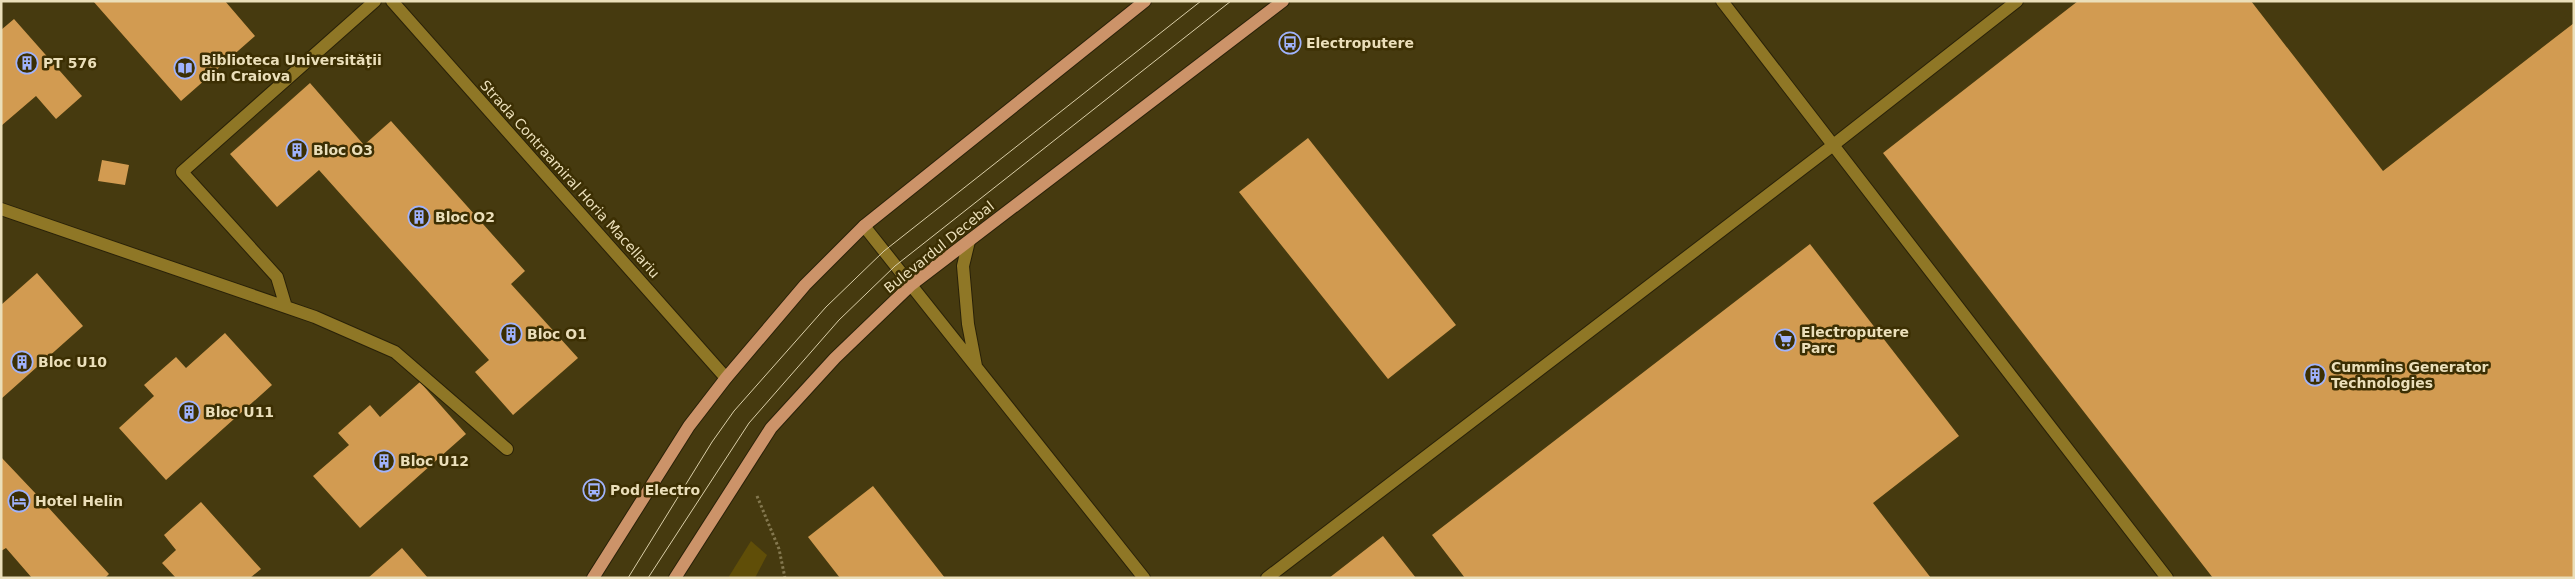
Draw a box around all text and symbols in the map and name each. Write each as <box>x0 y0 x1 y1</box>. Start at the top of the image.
bus stop icon: Electroputere <box>1278 31 1302 55</box>
place label: Electroputere <box>1306 35 1414 51</box>
building icon: PT 576 <box>15 51 39 75</box>
place label: Biblioteca Universității din Craiova <box>201 52 382 84</box>
place label: PT 576 <box>43 55 97 71</box>
library icon: Biblioteca Universității din Craiova <box>173 56 197 80</box>
street label: Strada Contraamiral Horia Macellariu <box>477 77 663 281</box>
building icon: Bloc O3 <box>285 138 309 162</box>
place label: Bloc O3 <box>313 142 373 158</box>
street label: Bulevardul Decebal <box>881 198 997 296</box>
building icon: Bloc O2 <box>407 205 431 229</box>
place label: Bloc O2 <box>435 209 495 225</box>
building icon: Bloc O1 <box>499 322 523 346</box>
place label: Electroputere Parc <box>1801 324 1909 356</box>
place label: Bloc O1 <box>527 326 587 342</box>
supermarket icon: Electroputere Parc <box>1773 328 1797 352</box>
building icon: Bloc U10 <box>10 350 34 374</box>
place label: Bloc U10 <box>38 354 107 370</box>
place label: Cummins Generator Technologies <box>2331 359 2489 391</box>
building icon: Cummins Generator Technologies <box>2303 363 2327 387</box>
building icon: Bloc U11 <box>177 400 201 424</box>
place label: Bloc U11 <box>205 404 274 420</box>
building icon: Bloc U12 <box>372 449 396 473</box>
place label: Bloc U12 <box>400 453 469 469</box>
bus stop icon: Pod Electro <box>582 478 606 502</box>
place label: Pod Electro <box>610 482 701 498</box>
hotel icon: Hotel Helin <box>7 489 31 513</box>
place label: Hotel Helin <box>35 493 123 509</box>

